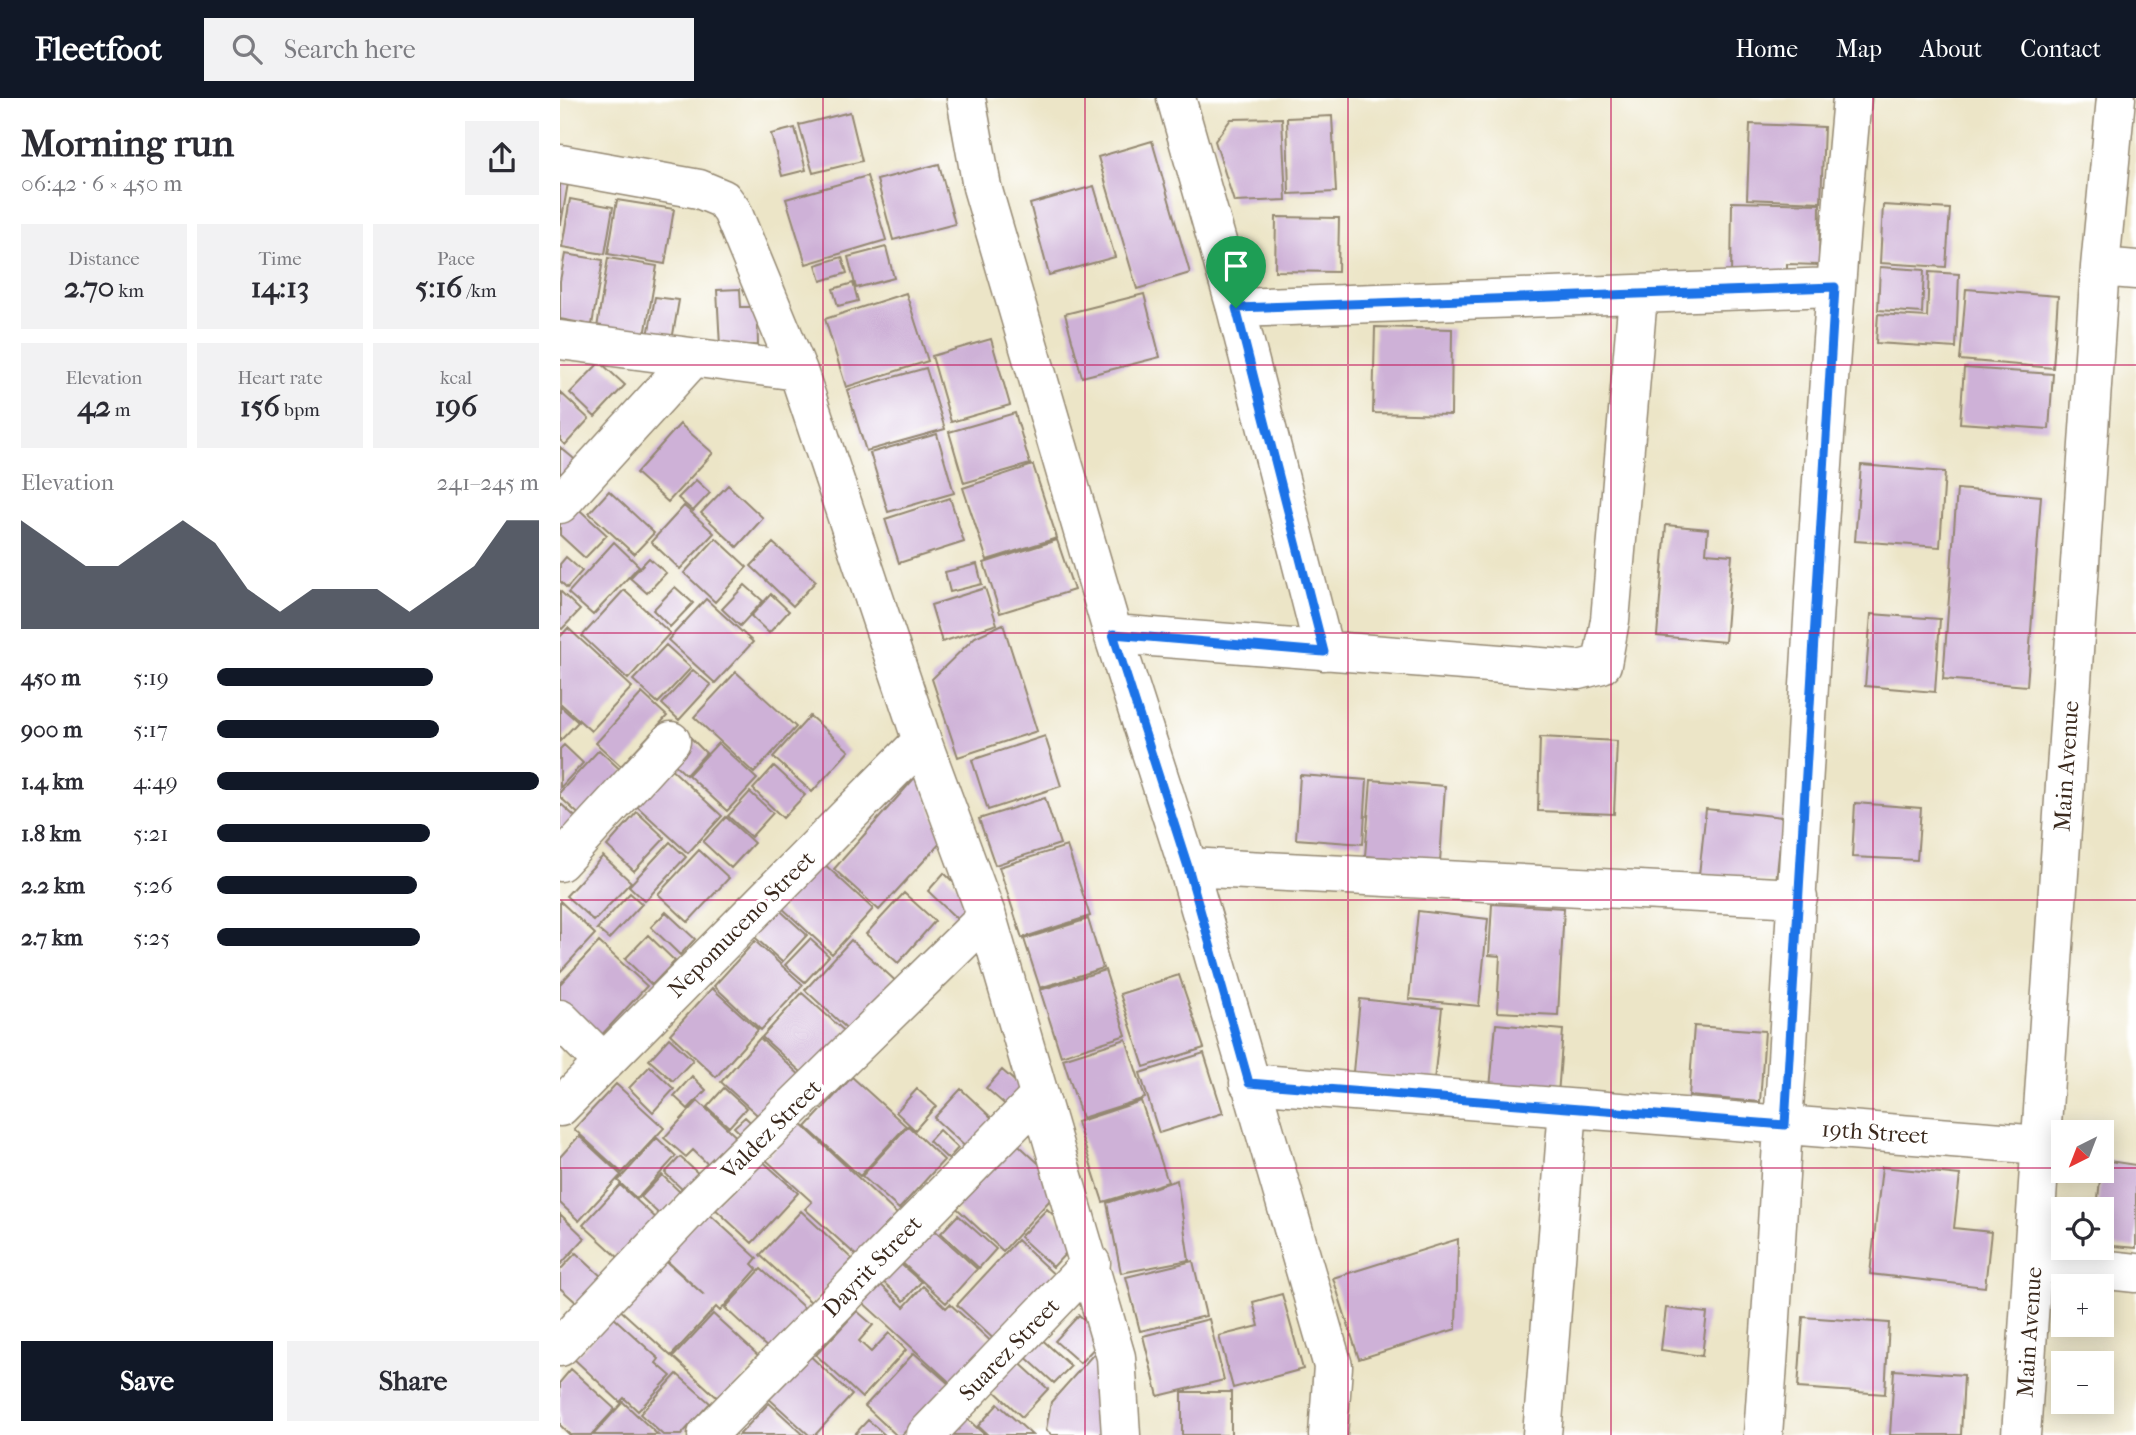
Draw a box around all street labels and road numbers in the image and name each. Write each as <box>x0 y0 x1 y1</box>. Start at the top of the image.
street label: Main Avenue <box>2048 700 2085 832</box>
street label: Nepomuceno Street <box>662 845 820 1003</box>
street label: Valdez Street <box>715 1074 827 1186</box>
street label: 19th Street <box>1821 1115 1929 1150</box>
street label: Dayrit Street <box>817 1210 927 1323</box>
street label: Main Avenue <box>2011 1266 2048 1398</box>
street label: Suarez Street <box>954 1292 1065 1406</box>

